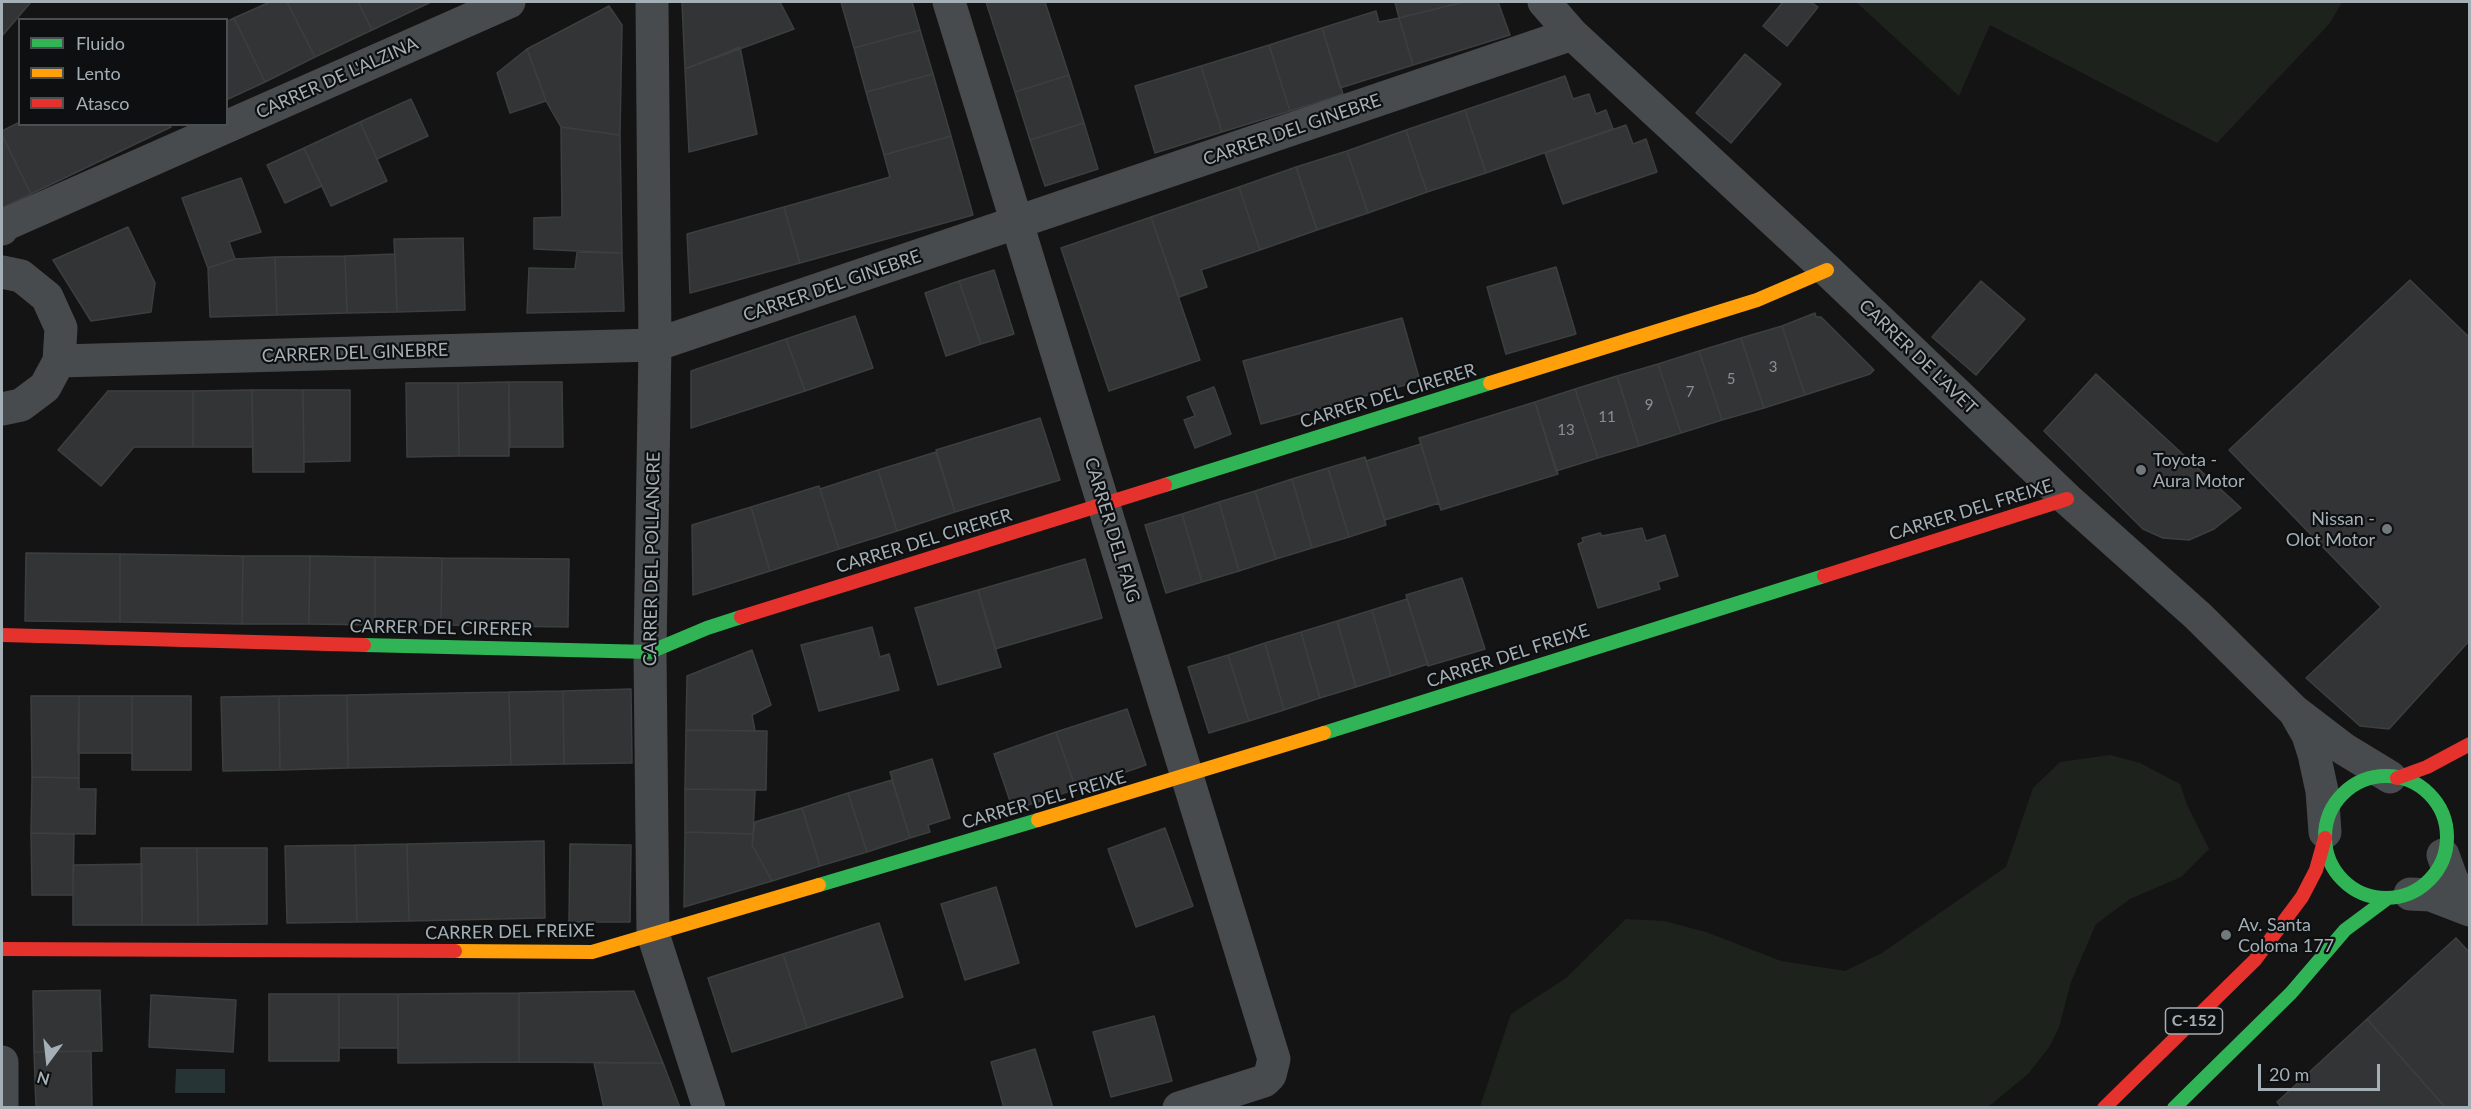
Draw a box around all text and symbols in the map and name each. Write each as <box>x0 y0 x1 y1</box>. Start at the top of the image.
legend <box>18 18 228 126</box>
text: Fluido <box>76 32 125 54</box>
street label: CARRER DE L'ALZINA <box>253 33 421 123</box>
text: Lento <box>76 62 121 84</box>
street label: CARRER DEL GINEBRE <box>1200 89 1384 171</box>
text: Atasco <box>76 92 129 114</box>
street label: CARRER DEL GINEBRE <box>740 245 924 327</box>
street label: CARRER DE L'AVET <box>1854 295 1982 419</box>
street label: CARRER DEL GINEBRE <box>261 339 449 367</box>
house number: 3 <box>1769 358 1777 376</box>
street label: CARRER DEL CIRERER <box>1298 359 1478 433</box>
house number: 5 <box>1727 370 1735 388</box>
house number: 7 <box>1686 383 1694 401</box>
house number: 9 <box>1645 396 1653 414</box>
house number: 11 <box>1598 408 1616 426</box>
house number: 13 <box>1557 421 1575 439</box>
place label: Toyota - Aura Motor <box>2153 449 2245 492</box>
street label: CARRER DEL POLLANCRE <box>639 452 665 666</box>
street label: CARRER DEL FAIG <box>1080 455 1144 605</box>
marker: Toyota - Aura Motor <box>2134 463 2148 477</box>
street label: CARRER DEL FREIXE <box>1887 475 2055 545</box>
street label: CARRER DEL CIRERER <box>834 504 1014 578</box>
place label: Nissan - Olot Motor <box>2286 508 2375 550</box>
marker: Nissan - Olot Motor <box>2380 522 2394 536</box>
street label: CARRER DEL CIRERER <box>349 616 533 640</box>
street label: CARRER DEL FREIXE <box>1424 619 1592 693</box>
street label: CARRER DEL FREIXE <box>959 766 1129 834</box>
place label: Av. Santa Coloma 177 <box>2238 914 2334 956</box>
street label: CARRER DEL FREIXE <box>425 920 595 944</box>
marker: Av. Santa Coloma 177 <box>2219 928 2233 942</box>
road number: C-152 <box>2166 1008 2222 1034</box>
north arrow <box>18 1031 78 1091</box>
scale bar <box>2261 1052 2382 1090</box>
text: 20 m <box>2269 1063 2309 1085</box>
text: N <box>35 1068 52 1090</box>

